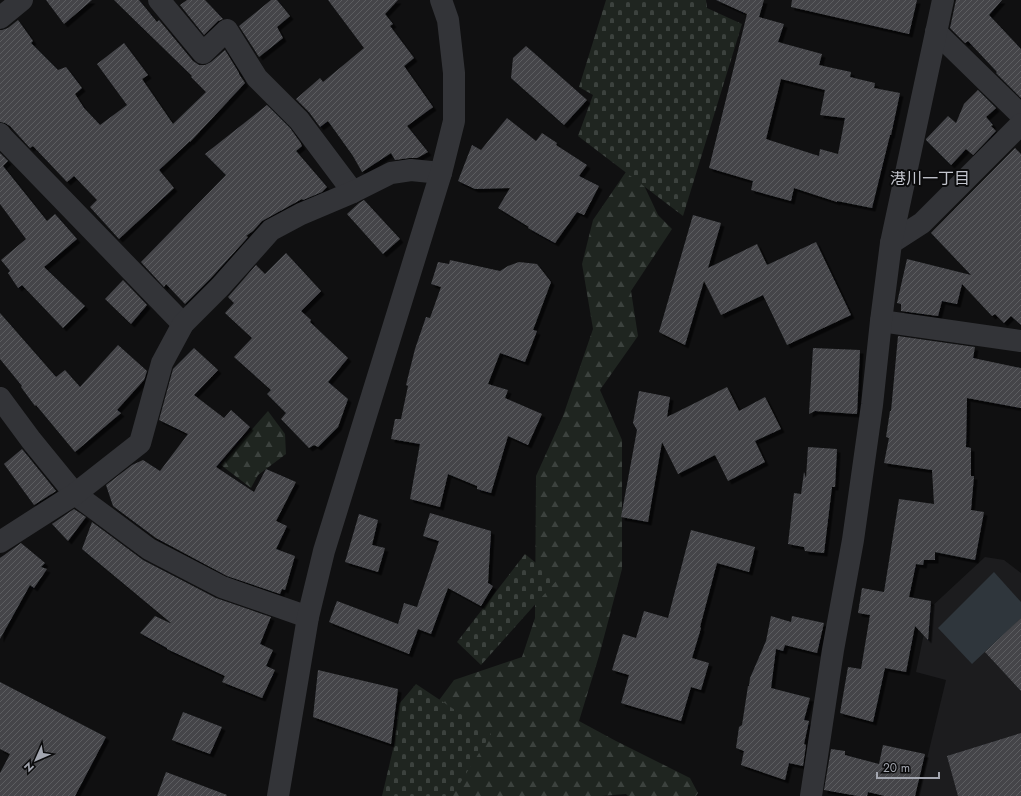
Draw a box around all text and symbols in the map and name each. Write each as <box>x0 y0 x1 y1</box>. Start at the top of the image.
district label: 港川一丁目 <box>890 167 970 190</box>
north arrow <box>16 740 56 780</box>
scale bar <box>877 754 939 780</box>
text: N <box>20 758 38 776</box>
text: 20 m <box>883 759 910 777</box>

